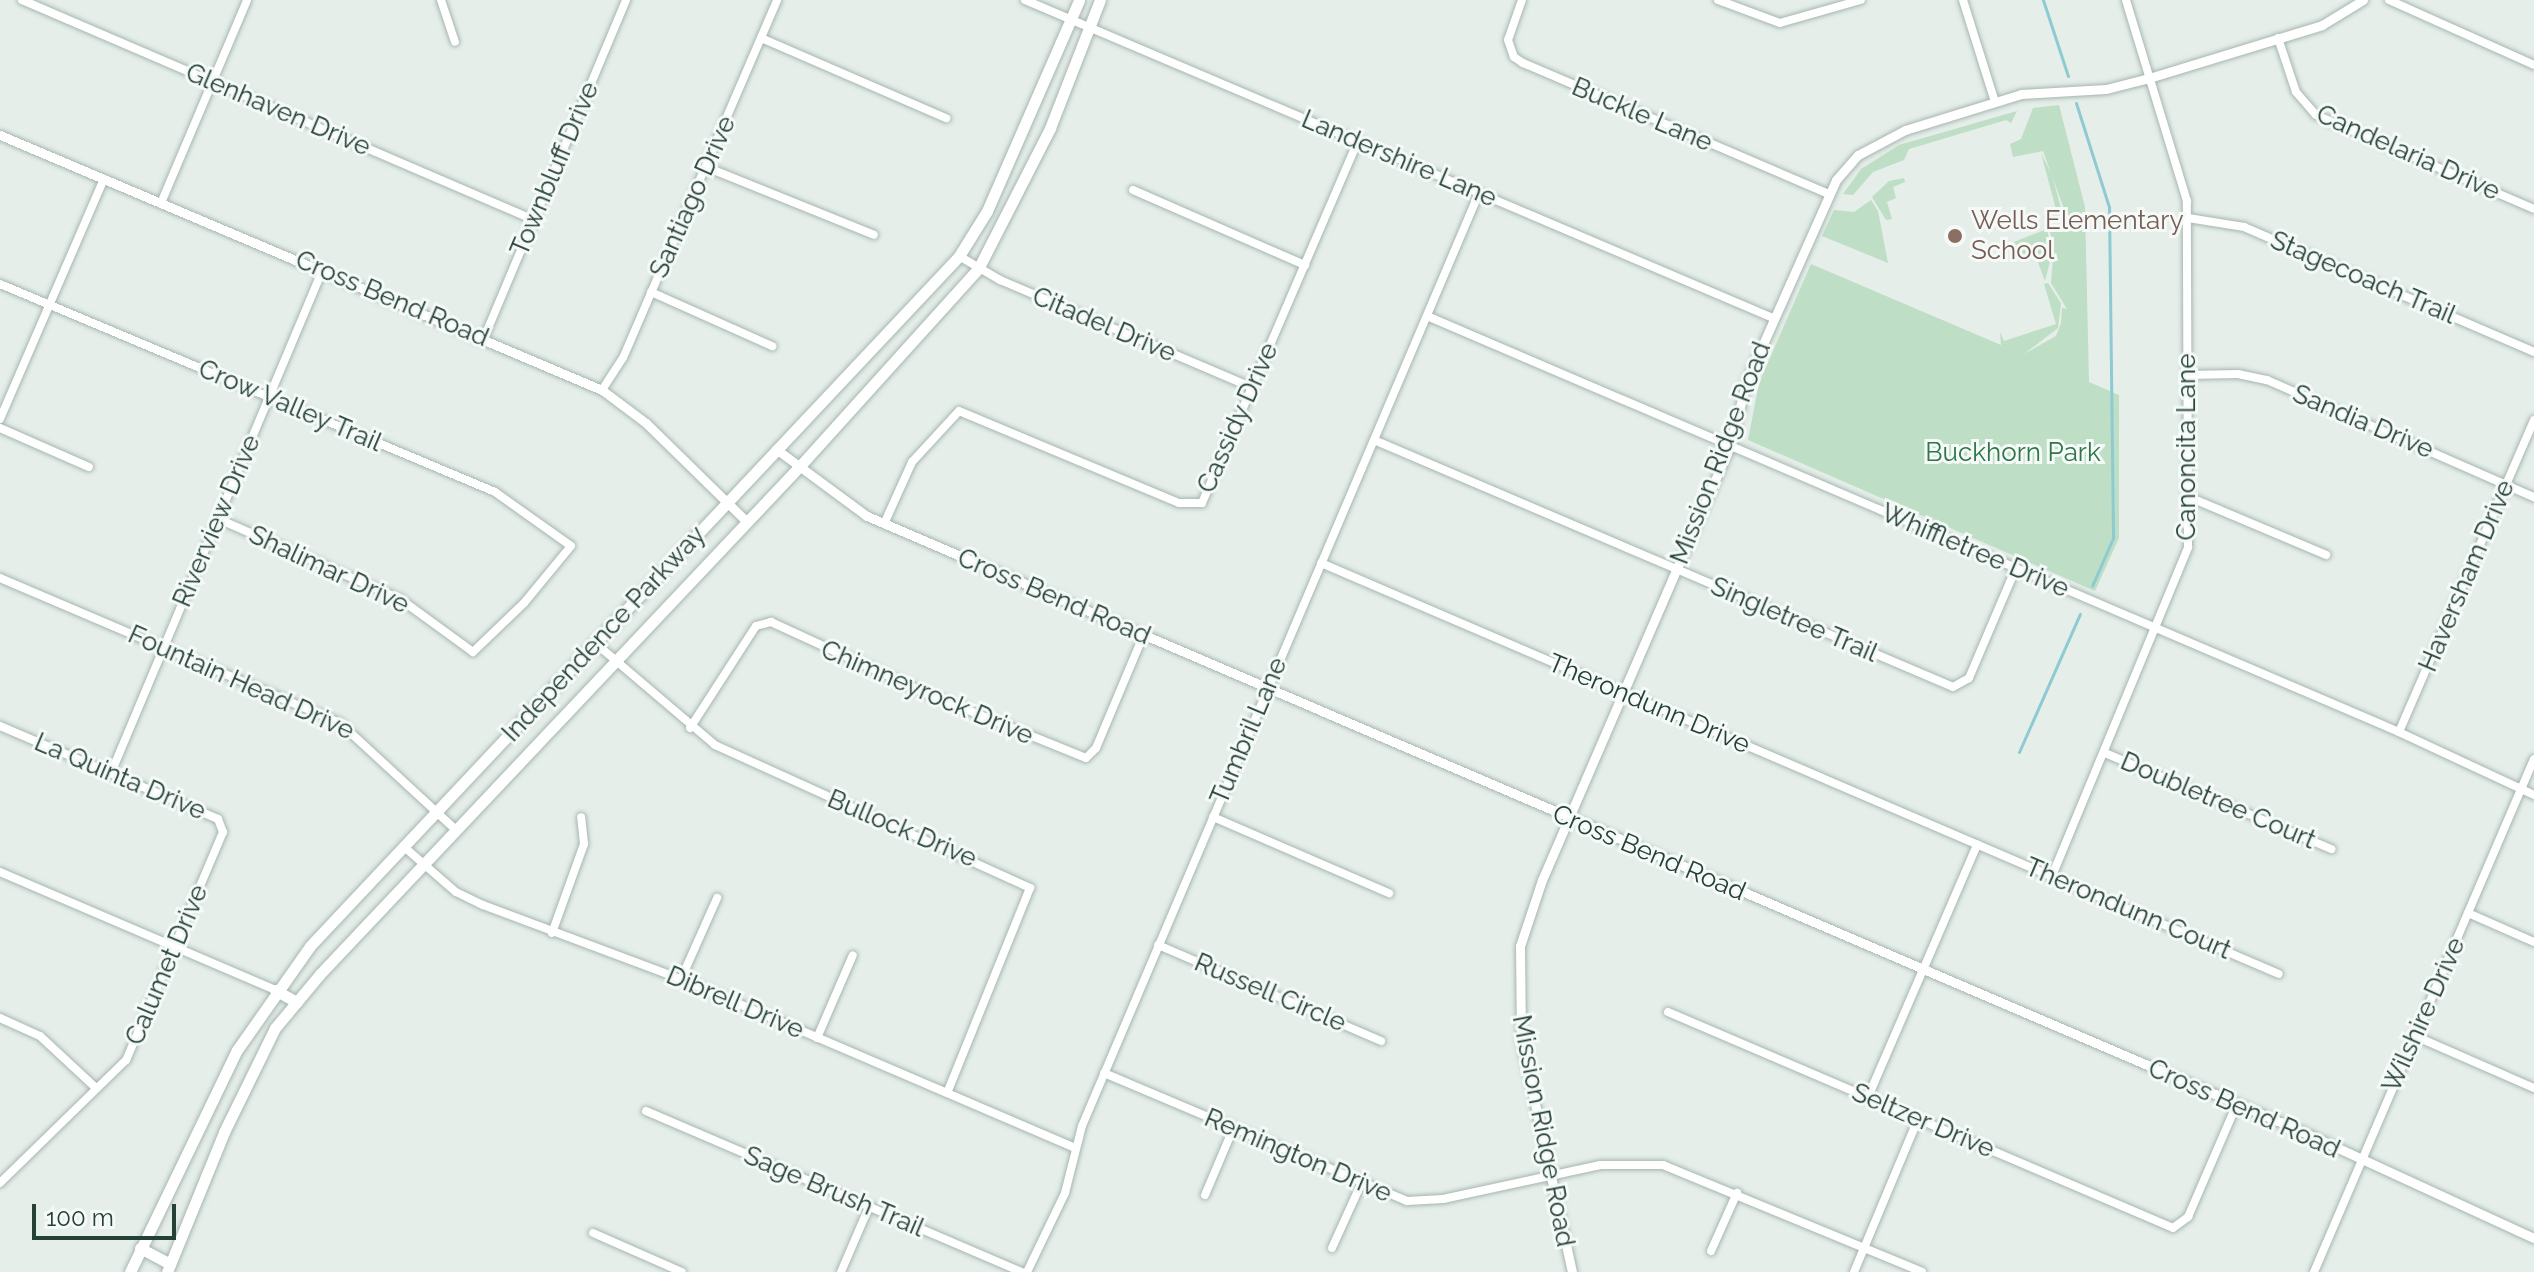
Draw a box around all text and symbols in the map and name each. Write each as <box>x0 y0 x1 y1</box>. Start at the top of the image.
street label: Glenhaven Drive <box>181 57 375 163</box>
street label: Buckle Lane <box>1567 71 1717 159</box>
street label: Townbluff Drive <box>504 77 606 261</box>
street label: Candelaria Drive <box>2311 99 2505 207</box>
street label: Landershire Lane <box>1297 104 1501 214</box>
street label: Santiago Drive <box>643 111 743 283</box>
place label: Wells Elementary School <box>1971 205 2184 266</box>
street label: Stagecoach Trail <box>2265 225 2461 331</box>
marker: Wells Elementary School <box>1946 227 1964 245</box>
street label: Cross Bend Road <box>291 244 493 354</box>
street label: Citadel Drive <box>1027 281 1181 369</box>
street label: Mission Ridge Road <box>1664 337 1778 569</box>
street label: Cassidy Drive <box>1191 338 1285 498</box>
street label: Crow Valley Trail <box>192 353 388 459</box>
street label: Canoncita Lane <box>2171 354 2203 540</box>
street label: Sandia Drive <box>2288 378 2438 466</box>
street label: Riverview Drive <box>167 430 267 612</box>
park label: Buckhorn Park <box>1925 437 2101 469</box>
street label: Haversham Drive <box>2413 476 2521 676</box>
street label: Whiffletree Drive <box>1876 497 2074 605</box>
street label: Shalimar Drive <box>244 519 414 621</box>
street label: Independence Parkway <box>496 520 712 748</box>
street label: Cross Bend Road <box>953 542 1155 652</box>
street label: Singletree Trail <box>1706 571 1882 669</box>
street label: Fountain Head Drive <box>123 619 359 747</box>
street label: Chimneyrock Drive <box>816 634 1038 752</box>
street label: Therondunn Drive <box>1543 647 1755 761</box>
street label: Tumbril Lane <box>1204 653 1294 809</box>
street label: La Quinta Drive <box>30 727 210 827</box>
street label: Doubletree Court <box>2116 746 2320 856</box>
street label: Bullock Drive <box>823 784 981 874</box>
street label: Cross Bend Road <box>1548 798 1750 908</box>
street label: Therondunn Court <box>2020 852 2236 966</box>
street label: Calumet Drive <box>119 880 215 1050</box>
street label: Wilshire Drive <box>2376 933 2472 1097</box>
street label: Russell Circle <box>1189 947 1351 1039</box>
street label: Dibrell Drive <box>661 960 809 1046</box>
street label: Mission Ridge Road <box>1505 1012 1581 1250</box>
street label: Cross Bend Road <box>2143 1053 2345 1165</box>
street label: Seltzer Drive <box>1847 1077 1999 1165</box>
street label: Remington Drive <box>1200 1102 1396 1210</box>
street label: Sage Brush Trail <box>739 1140 929 1244</box>
scale bar <box>36 1188 180 1238</box>
text: 100 m <box>46 1203 114 1232</box>

